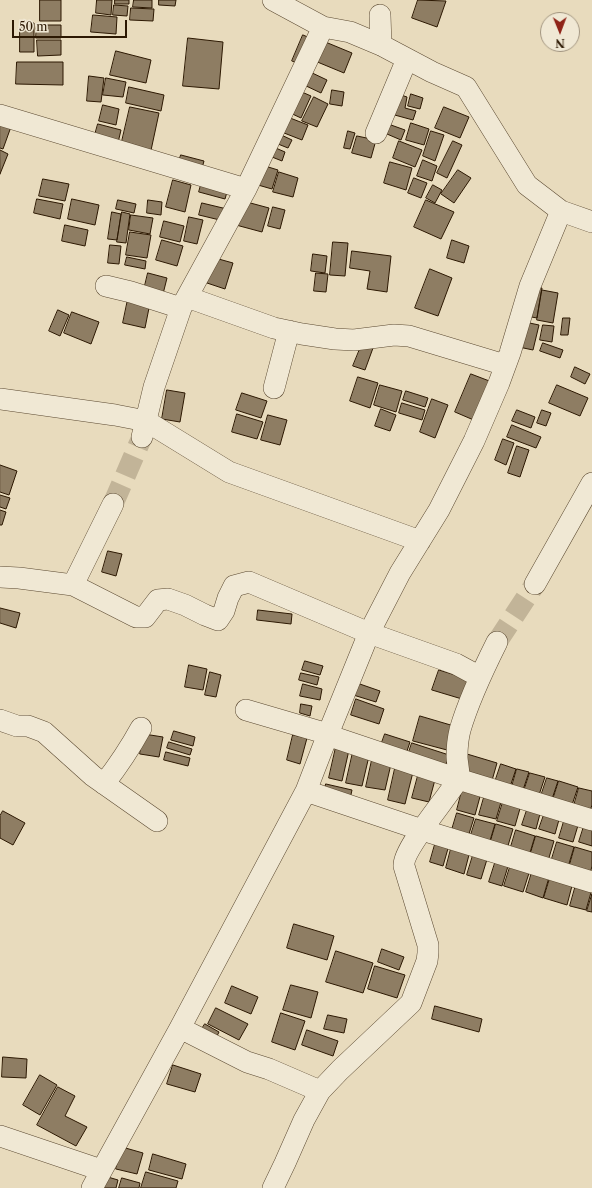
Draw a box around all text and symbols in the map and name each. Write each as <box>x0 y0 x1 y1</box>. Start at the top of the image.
scale bar <box>14 12 129 38</box>
north arrow <box>540 12 580 52</box>
text: 50 m <box>19 19 48 34</box>
text: N <box>555 36 565 50</box>

